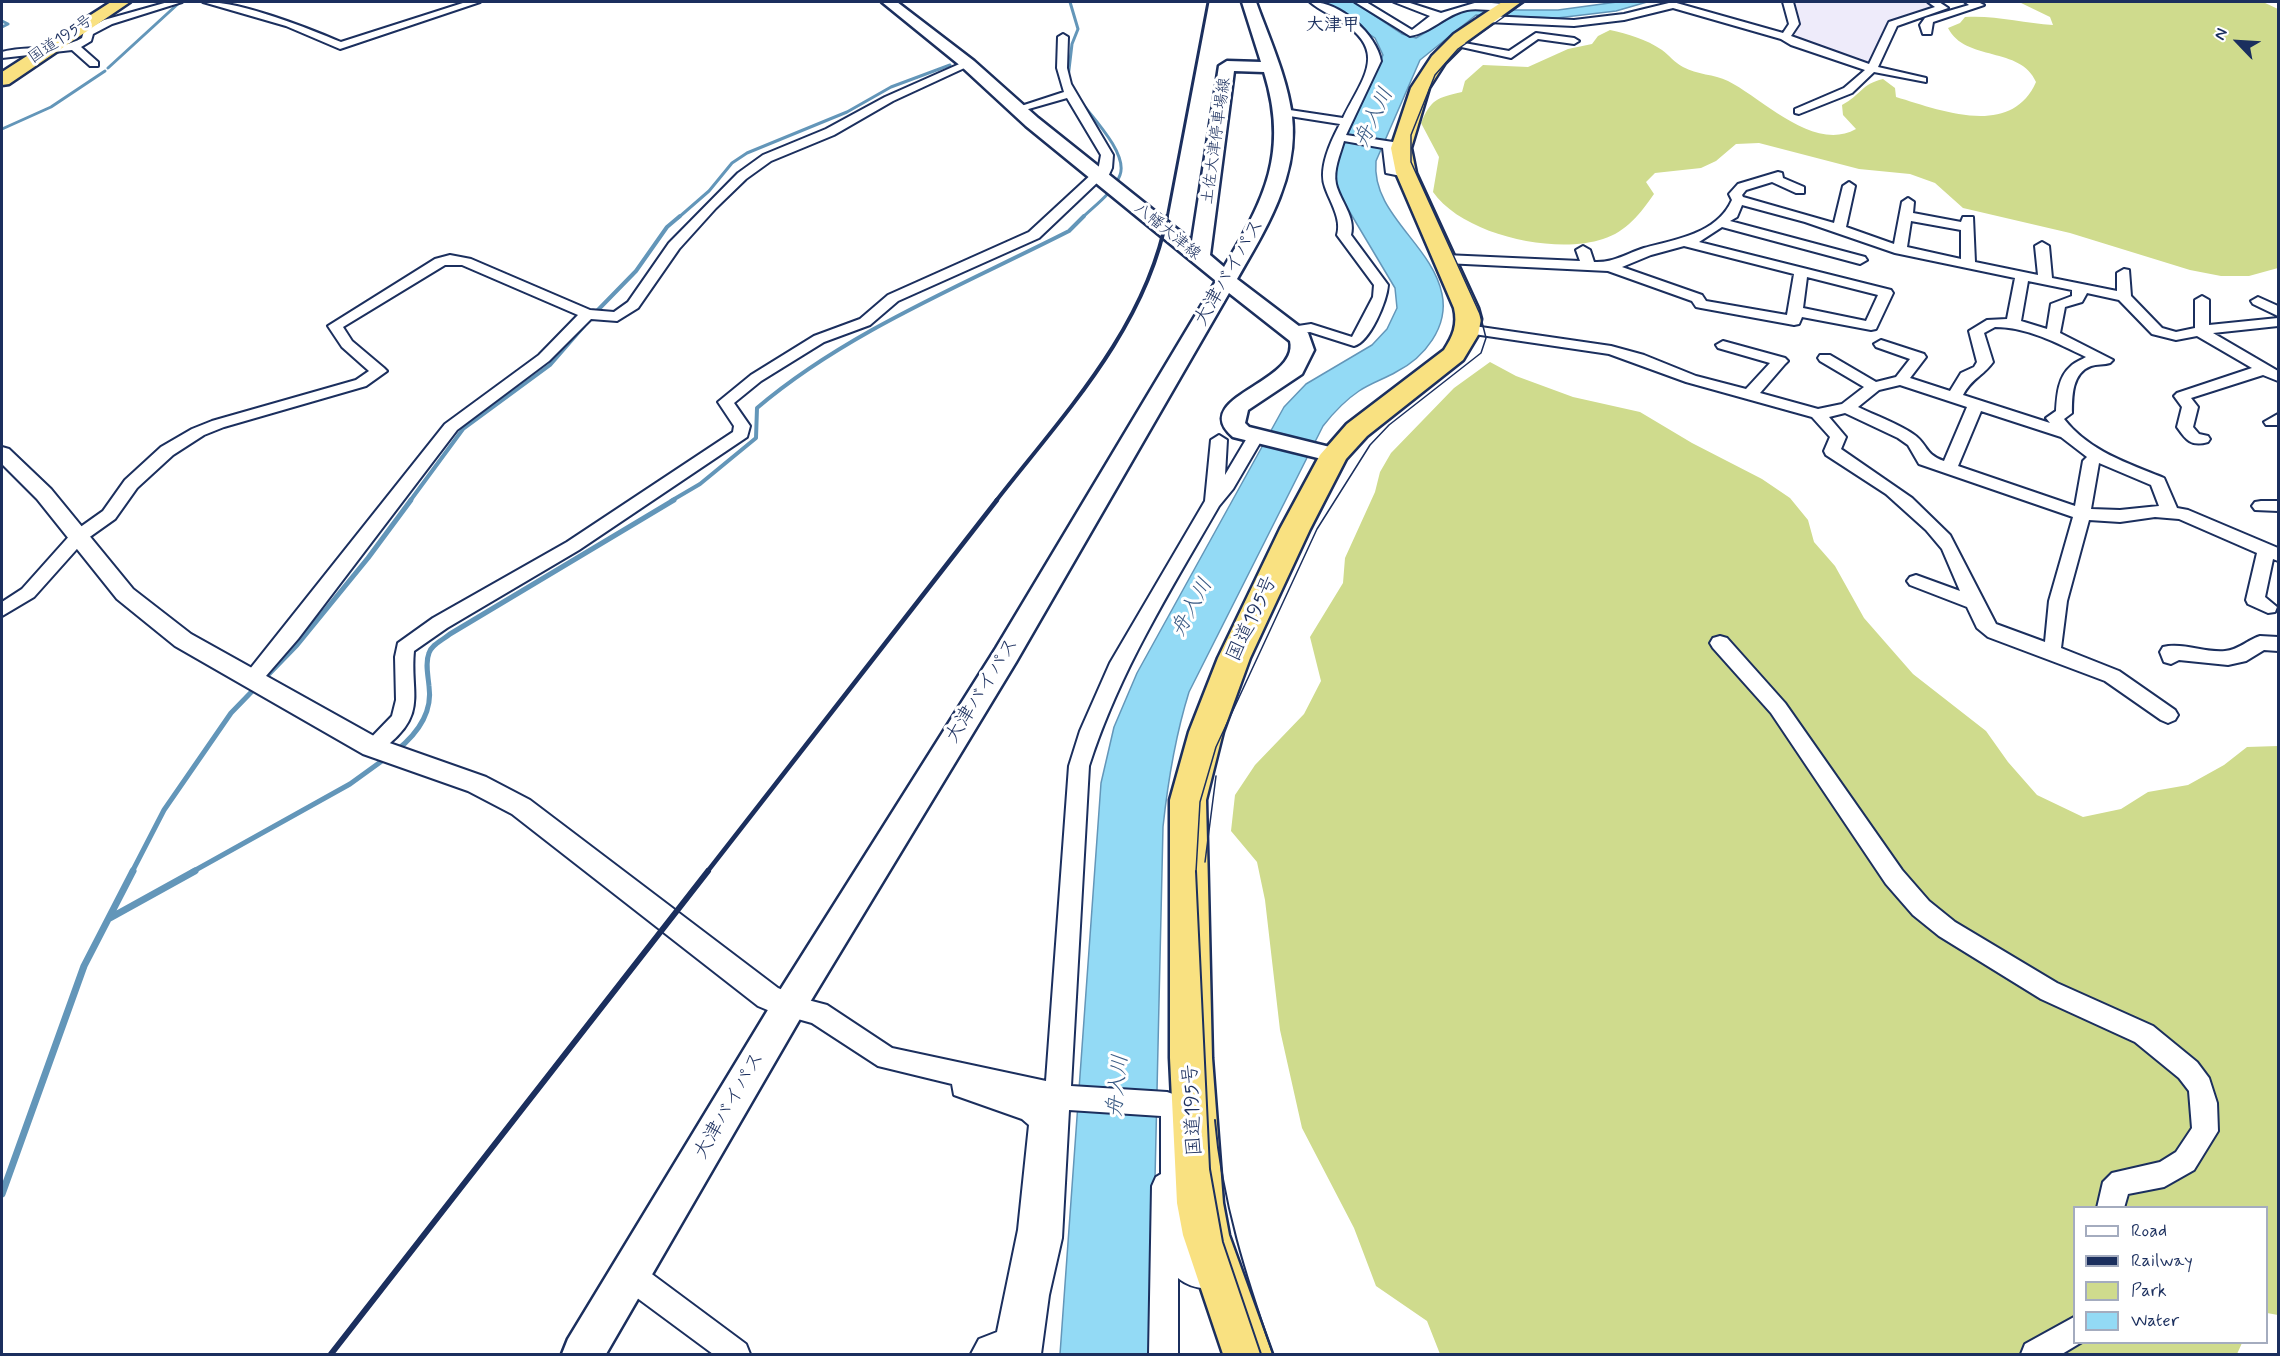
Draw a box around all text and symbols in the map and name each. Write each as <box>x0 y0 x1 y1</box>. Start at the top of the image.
street label: 国道195号 <box>25 11 97 69</box>
north arrow <box>2208 12 2268 72</box>
district label: 大津甲 <box>1306 15 1360 37</box>
text: N <box>2209 25 2233 43</box>
street label: 土佐大津停車場線 <box>1199 76 1235 206</box>
water label: 舟入川 <box>1350 84 1400 152</box>
street label: 八幡大津線 <box>1130 199 1204 265</box>
street label: 大津バイパス <box>1190 215 1270 331</box>
street label: 国道195号 <box>1223 572 1283 666</box>
water label: 舟入川 <box>1167 574 1219 642</box>
street label: 大津バイパス <box>941 634 1025 748</box>
street label: 大津バイパス <box>690 1048 770 1164</box>
water label: 舟入川 <box>1103 1053 1135 1119</box>
street label: 国道195号 <box>1180 1063 1208 1157</box>
legend <box>2073 1206 2268 1344</box>
text: Road <box>2131 1219 2167 1243</box>
text: Railway <box>2131 1249 2193 1273</box>
text: Park <box>2131 1279 2167 1303</box>
text: Water <box>2131 1309 2179 1333</box>

